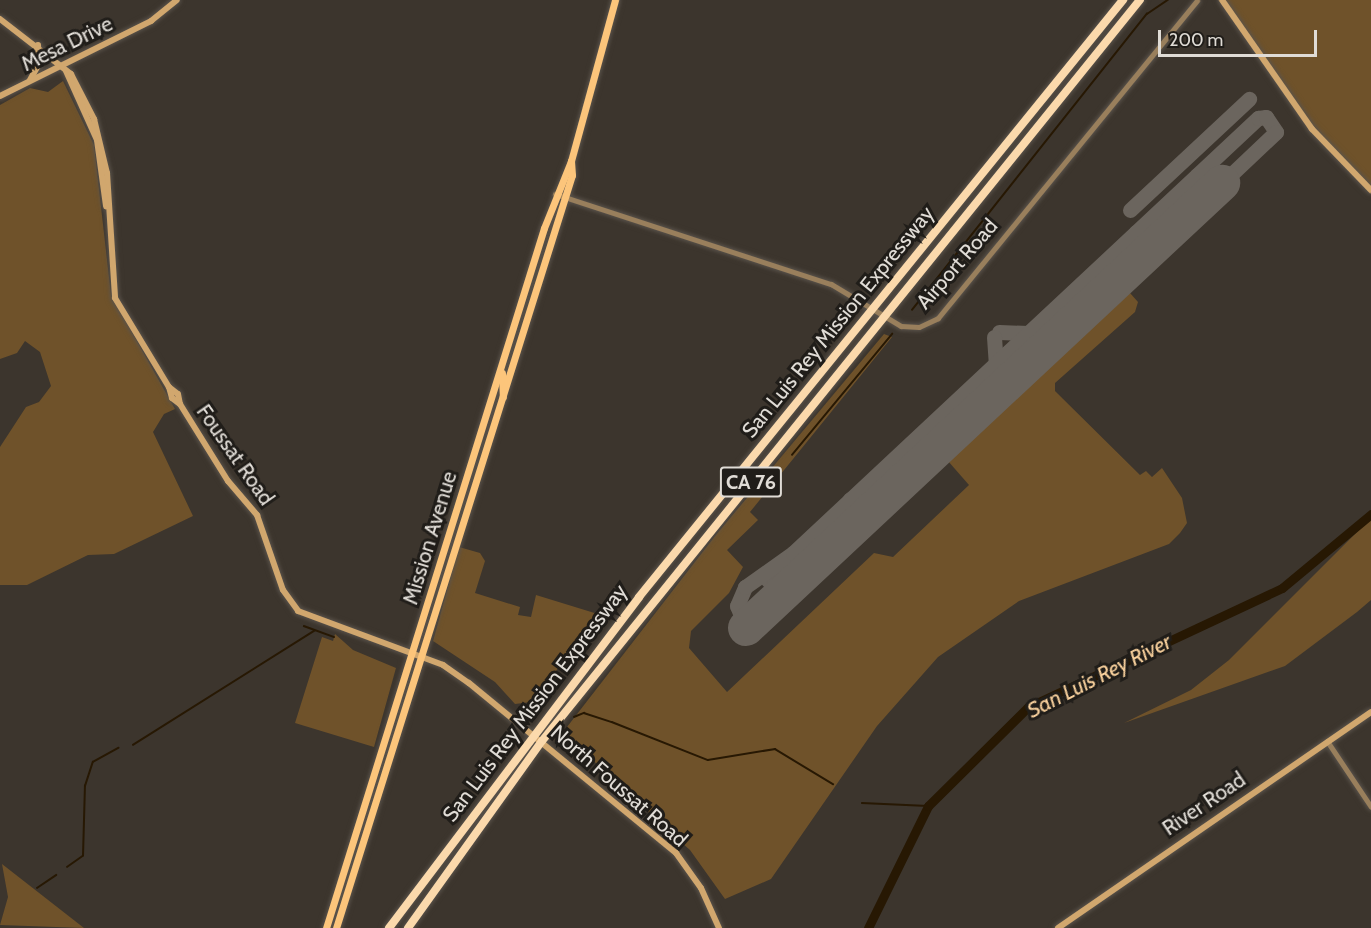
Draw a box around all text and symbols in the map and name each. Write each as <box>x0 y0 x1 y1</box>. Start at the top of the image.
street label: Mesa Drive <box>17 11 117 77</box>
scale bar <box>1161 18 1320 56</box>
text: 200 m <box>1169 29 1223 51</box>
street label: San Luis Rey Mission Expressway <box>737 201 939 443</box>
street label: Airport Road <box>911 214 1003 314</box>
street label: Foussat Road <box>191 400 279 510</box>
road number: CA 76 <box>720 465 783 499</box>
street label: Mission Avenue <box>398 468 462 608</box>
street label: San Luis Rey Mission Expressway <box>437 579 633 827</box>
water label: San Luis Rey River <box>1023 628 1175 724</box>
street label: North Foussat Road <box>545 720 693 852</box>
street label: River Road <box>1158 767 1250 841</box>

